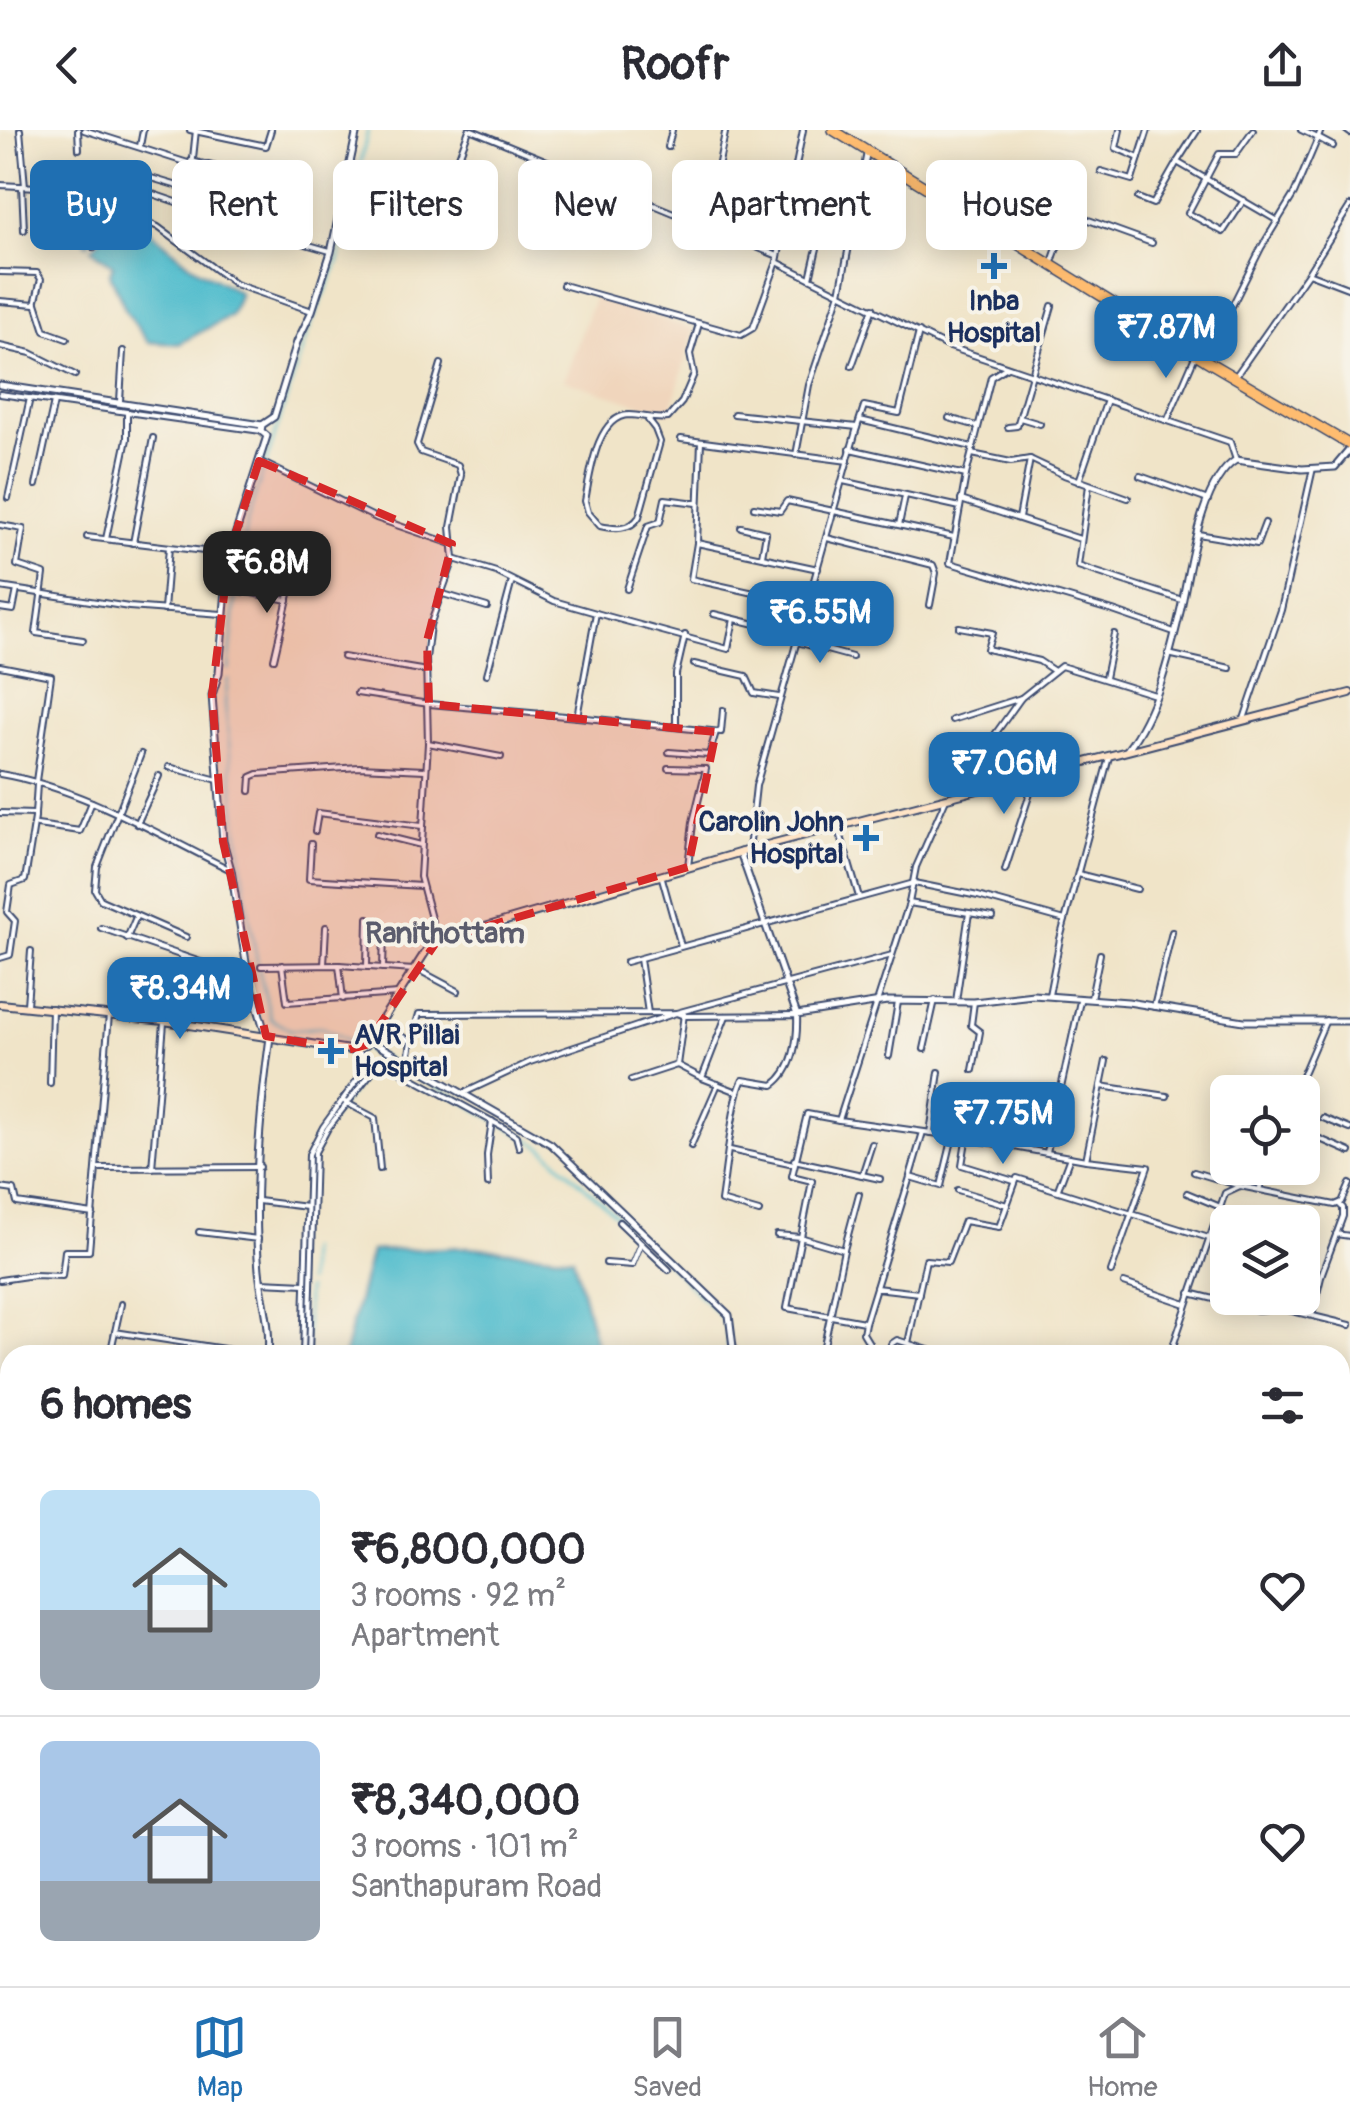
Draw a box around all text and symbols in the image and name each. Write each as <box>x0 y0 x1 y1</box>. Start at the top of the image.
text: Roofr <box>621 37 729 93</box>
icon: back <box>40 38 95 93</box>
icon: share <box>1255 38 1310 93</box>
chip: Buy <box>30 160 152 250</box>
chip: Rent <box>172 160 313 250</box>
chip: Filters <box>333 160 498 250</box>
chip: New <box>518 160 652 250</box>
chip: Apartment <box>672 160 906 250</box>
chip: House <box>926 160 1087 250</box>
marker: Inba Hospital <box>981 253 1007 279</box>
place label: Inba Hospital <box>947 284 1041 351</box>
pin: ₹7.87M <box>1085 296 1247 381</box>
text: ₹7.87M <box>1116 308 1216 348</box>
pin: ₹6.8M <box>197 531 337 616</box>
text: ₹6.8M <box>225 543 309 583</box>
pin: ₹6.55M <box>739 581 901 666</box>
text: ₹6.55M <box>769 593 871 633</box>
pin: ₹7.06M <box>923 732 1085 817</box>
text: ₹7.06M <box>951 744 1057 784</box>
place label: Carolin John Hospital <box>699 805 844 872</box>
marker: Carolin John Hospital <box>853 825 879 851</box>
district label: Ranithottam <box>365 915 525 952</box>
pin: ₹8.34M <box>99 957 261 1042</box>
text: ₹8.34M <box>129 969 231 1009</box>
place label: AVR Pillai Hospital <box>354 1018 459 1085</box>
marker: AVR Pillai Hospital <box>318 1038 344 1064</box>
map controls <box>1210 1075 1320 1315</box>
button: locate <box>1210 1075 1320 1185</box>
pin: ₹7.75M <box>922 1082 1084 1167</box>
text: ₹7.75M <box>953 1094 1053 1134</box>
button: layers <box>1210 1205 1320 1315</box>
icon: filters <box>1255 1378 1310 1433</box>
text: 6 homes <box>40 1379 191 1431</box>
text: ₹6,800,000 <box>350 1524 586 1576</box>
icon: home <box>120 1530 240 1650</box>
icon: heart <box>1255 1563 1310 1618</box>
text: 3 rooms · 92 m² <box>350 1576 566 1616</box>
text: Apartment <box>350 1616 499 1656</box>
text: ₹8,340,000 <box>350 1775 580 1827</box>
icon: home <box>120 1781 240 1901</box>
icon: heart <box>1255 1814 1310 1869</box>
text: 3 rooms · 101 m² <box>350 1827 579 1867</box>
text: Santhapuram Road <box>350 1867 602 1907</box>
tab: Map <box>192 2010 247 2105</box>
tab: Saved <box>632 2010 702 2105</box>
tab: Home <box>1087 2010 1157 2105</box>

